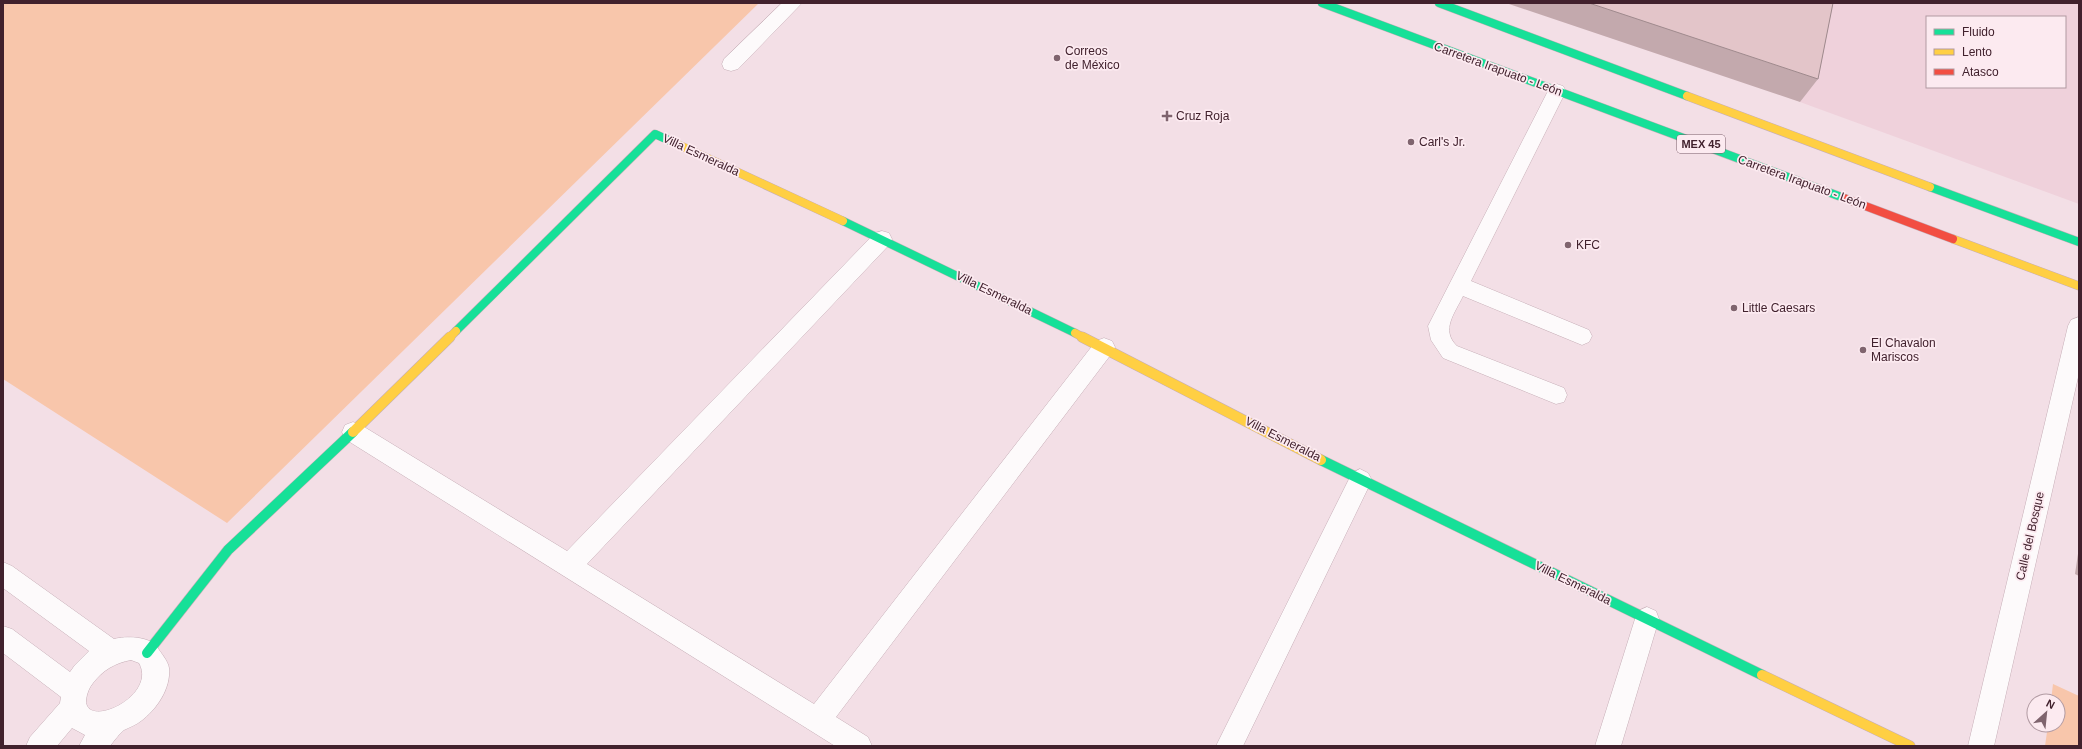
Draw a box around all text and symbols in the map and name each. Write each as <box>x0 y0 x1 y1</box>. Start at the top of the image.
legend <box>1926 16 2066 88</box>
text: Fluido <box>1962 25 1995 39</box>
street label: Carretera Irapuato - León <box>1432 39 1564 99</box>
place label: Correos de México <box>1065 44 1120 72</box>
text: Lento <box>1962 45 1992 59</box>
marker: Correos de México <box>1052 53 1062 63</box>
text: Atasco <box>1962 65 1999 79</box>
place label: Cruz Roja <box>1176 109 1230 123</box>
marker: Cruz Roja <box>1161 110 1173 122</box>
street label: Villa Esmeralda <box>660 131 742 179</box>
place label: Carl's Jr. <box>1419 135 1465 149</box>
road number: MEX 45 <box>1677 135 1725 153</box>
marker: Carl's Jr. <box>1406 137 1416 147</box>
street label: Carretera Irapuato - León <box>1736 152 1868 212</box>
place label: KFC <box>1576 238 1600 252</box>
marker: KFC <box>1563 240 1573 250</box>
street label: Villa Esmeralda <box>954 268 1035 318</box>
place label: Little Caesars <box>1742 301 1815 315</box>
marker: Little Caesars <box>1729 303 1739 313</box>
place label: El Chavalon Mariscos <box>1871 336 1936 364</box>
marker: El Chavalon Mariscos <box>1858 345 1868 355</box>
street label: Villa Esmeralda <box>1243 414 1324 464</box>
street label: Calle del Bosque <box>2013 490 2047 582</box>
street label: Villa Esmeralda <box>1533 558 1614 608</box>
north arrow <box>2026 693 2066 733</box>
text: N <box>2044 697 2057 711</box>

